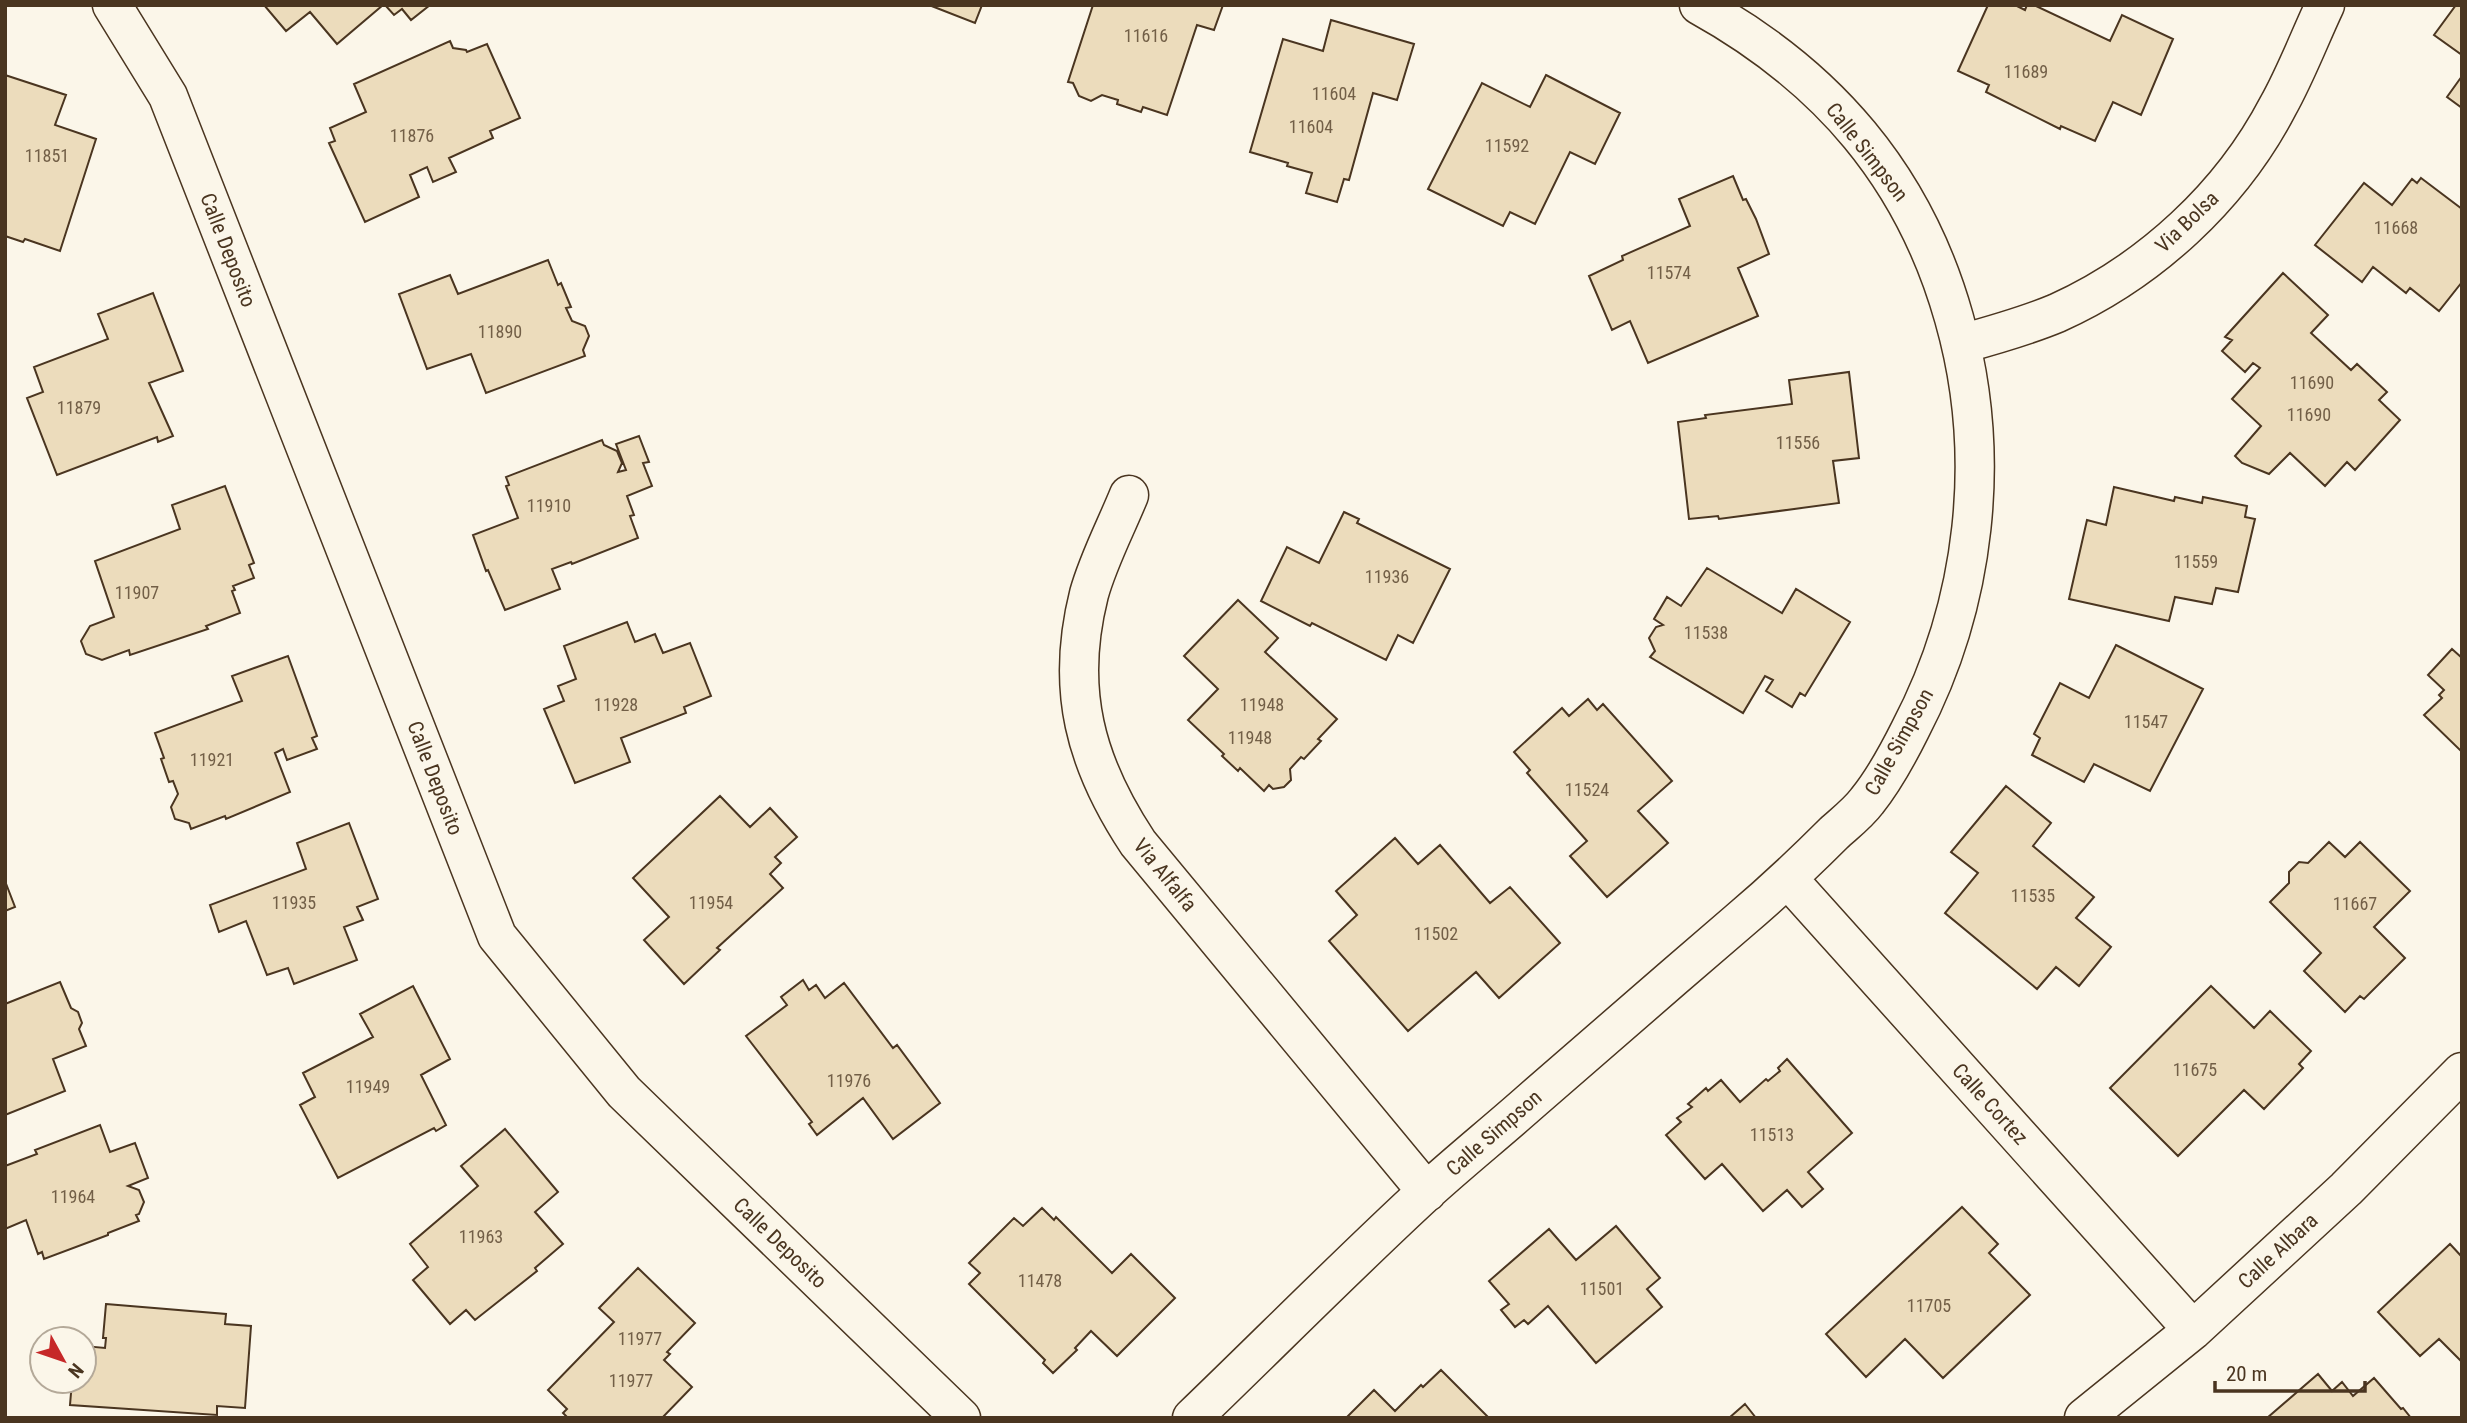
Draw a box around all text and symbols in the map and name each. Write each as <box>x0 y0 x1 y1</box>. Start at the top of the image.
house number: 11616 <box>1124 25 1168 46</box>
house number: 11689 <box>2004 61 2048 82</box>
house number: 11604 <box>1312 83 1356 104</box>
street label: Calle Simpson <box>1821 98 1913 206</box>
house number: 11604 <box>1289 116 1333 137</box>
house number: 11876 <box>390 125 434 146</box>
house number: 11592 <box>1485 135 1529 156</box>
house number: 11851 <box>25 145 69 166</box>
street label: Via Bolsa <box>2151 186 2223 258</box>
street label: Calle Deposito <box>195 190 261 310</box>
house number: 11668 <box>2374 217 2418 238</box>
house number: 11574 <box>1647 262 1691 283</box>
house number: 11890 <box>478 321 522 342</box>
house number: 11690 <box>2290 372 2334 393</box>
house number: 11879 <box>57 397 101 418</box>
house number: 11690 <box>2287 404 2331 425</box>
house number: 11556 <box>1776 432 1820 453</box>
house number: 11910 <box>527 495 571 516</box>
house number: 11559 <box>2174 551 2218 572</box>
house number: 11936 <box>1365 566 1409 587</box>
house number: 11907 <box>115 582 159 603</box>
house number: 11538 <box>1684 622 1728 643</box>
street label: Calle Simpson <box>1860 684 1938 800</box>
house number: 11928 <box>594 694 638 715</box>
house number: 11948 <box>1240 694 1284 715</box>
house number: 11547 <box>2124 711 2168 732</box>
street label: Calle Deposito <box>402 718 468 838</box>
house number: 11948 <box>1228 727 1272 748</box>
house number: 11921 <box>190 749 234 770</box>
house number: 11524 <box>1565 779 1609 800</box>
street label: Via Alfalfa <box>1128 834 1202 916</box>
house number: 11535 <box>2011 885 2055 906</box>
house number: 11935 <box>272 892 316 913</box>
house number: 11954 <box>689 892 733 913</box>
house number: 11667 <box>2333 893 2377 914</box>
house number: 11502 <box>1414 923 1458 944</box>
street label: Calle Cortez <box>1947 1058 2033 1150</box>
house number: 11675 <box>2173 1059 2217 1080</box>
house number: 11976 <box>827 1070 871 1091</box>
house number: 11949 <box>346 1076 390 1097</box>
street label: Calle Simpson <box>1441 1085 1547 1181</box>
house number: 11513 <box>1750 1124 1794 1145</box>
house number: 11964 <box>51 1186 95 1207</box>
street label: Calle Deposito <box>729 1193 831 1293</box>
street label: Calle Albara <box>2233 1208 2323 1294</box>
house number: 11963 <box>459 1226 503 1247</box>
house number: 11478 <box>1018 1270 1062 1291</box>
house number: 11501 <box>1580 1278 1624 1299</box>
house number: 11705 <box>1907 1295 1951 1316</box>
north arrow <box>28 1325 98 1395</box>
house number: 11977 <box>618 1328 662 1349</box>
scale bar <box>2215 1350 2366 1394</box>
text: N <box>63 1359 88 1382</box>
text: 20 m <box>2226 1362 2267 1386</box>
house number: 11977 <box>609 1370 653 1391</box>

